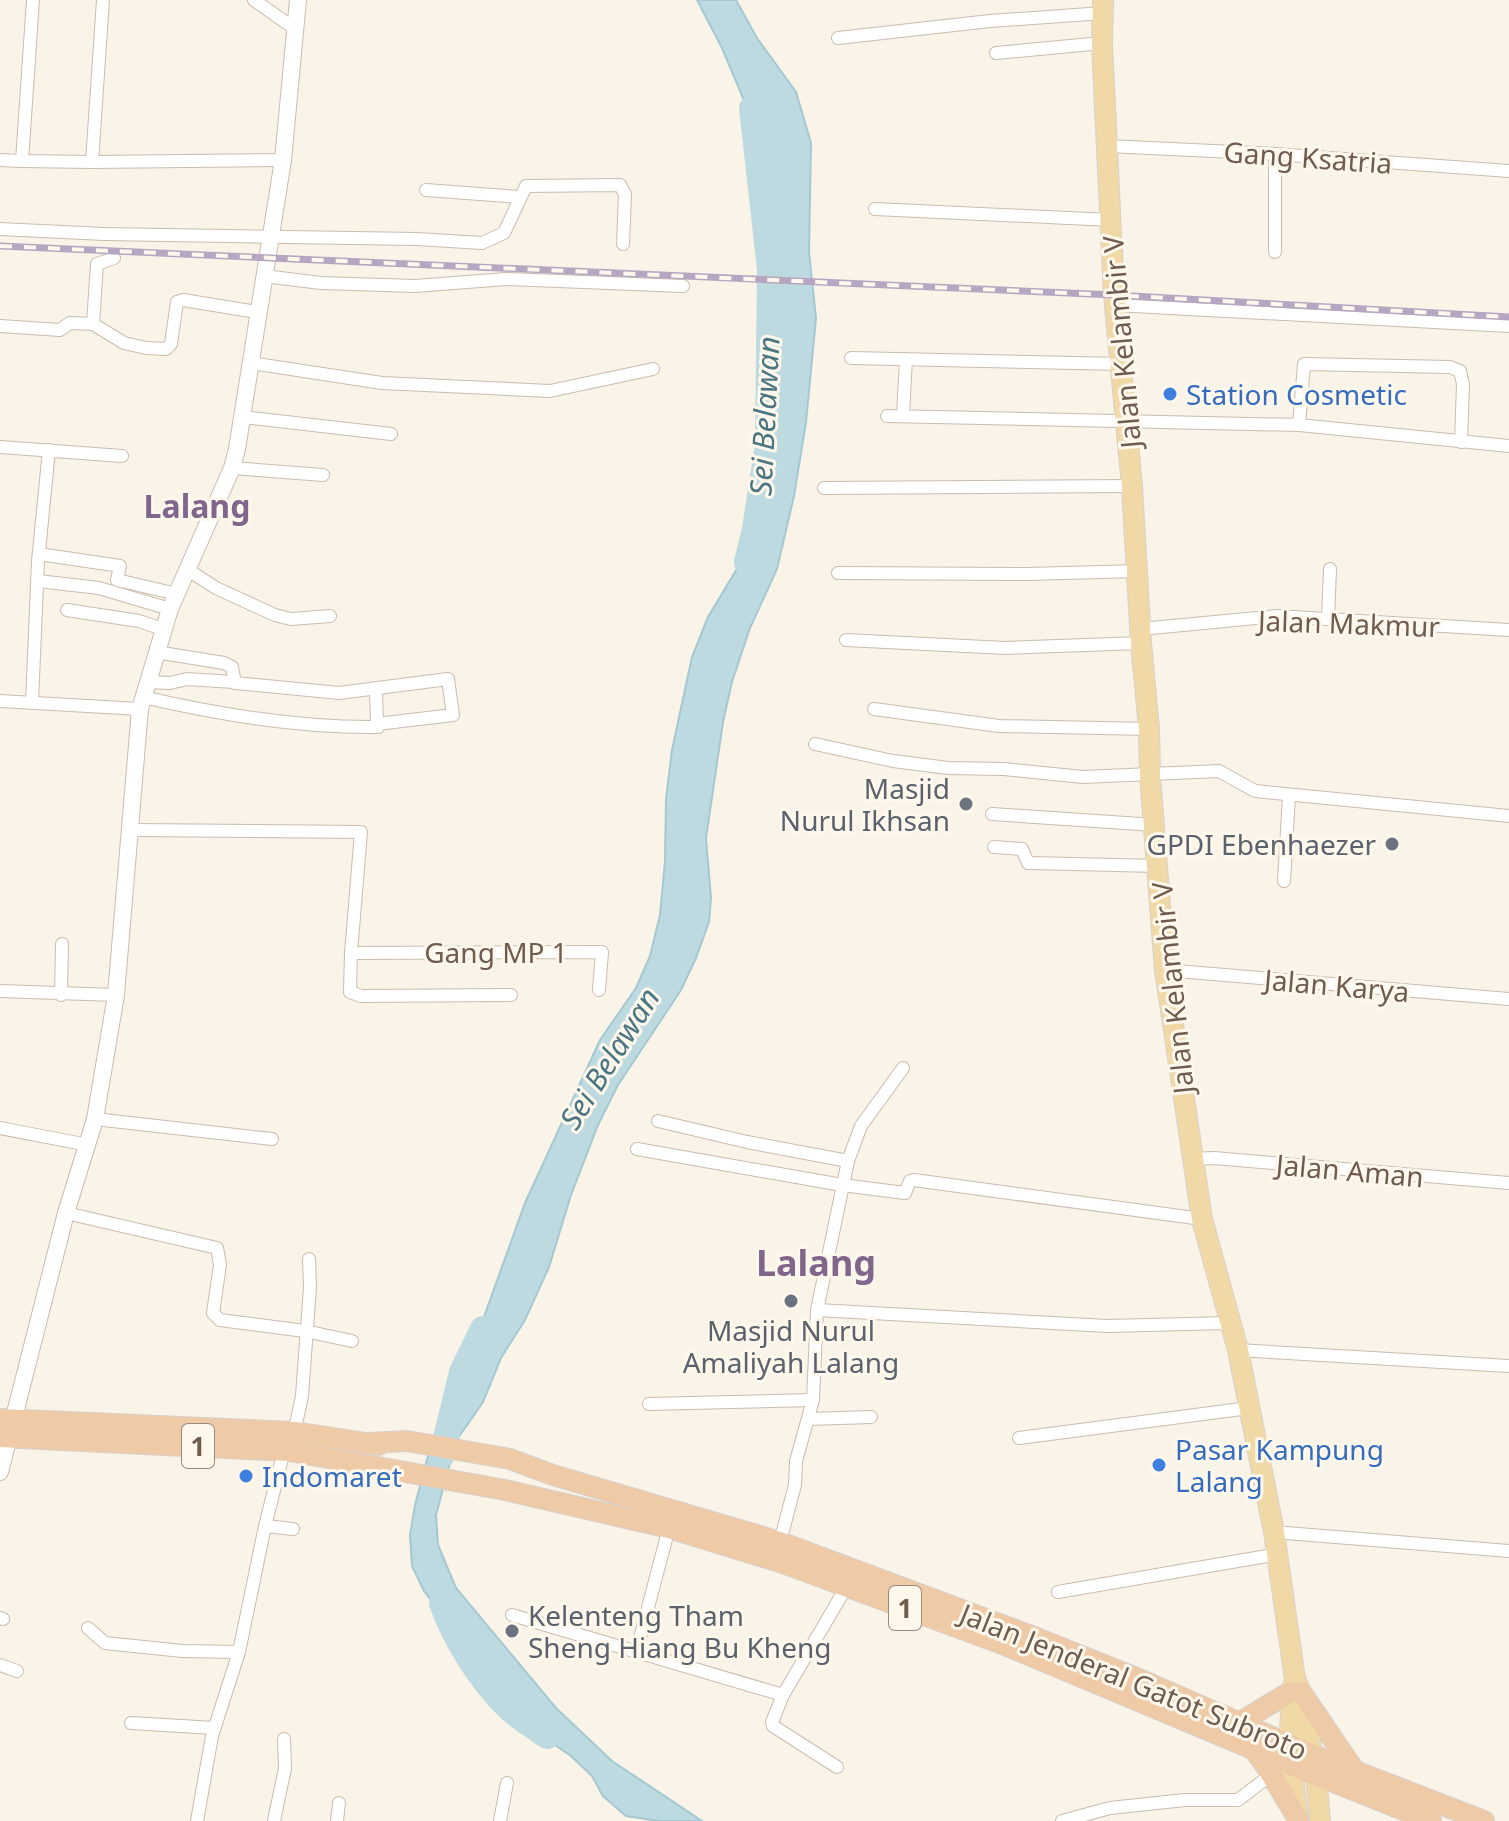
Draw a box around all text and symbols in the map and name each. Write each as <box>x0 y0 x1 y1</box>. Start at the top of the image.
street label: Gang Ksatria <box>1222 132 1394 182</box>
street label: Jalan Kelambir V <box>1093 234 1149 453</box>
water label: Sei Belawan <box>739 335 789 497</box>
place label: Station Cosmetic <box>1186 375 1407 413</box>
marker: Station Cosmetic <box>1161 385 1179 403</box>
district label: Lalang <box>144 484 250 527</box>
street label: Jalan Makmur <box>1254 601 1441 645</box>
place label: Masjid Nurul Ikhsan <box>780 769 950 839</box>
marker: Masjid Nurul Ikhsan <box>957 795 975 813</box>
place label: GPDI Ebenhaezer <box>1147 825 1376 863</box>
marker: GPDI Ebenhaezer <box>1383 835 1401 853</box>
street label: Jalan Kelambir V <box>1142 880 1202 1099</box>
street label: Gang MP 1 <box>424 933 568 971</box>
street label: Jalan Karya <box>1260 959 1411 1010</box>
water label: Sei Belawan <box>549 979 669 1137</box>
street label: Jalan Aman <box>1272 1144 1425 1195</box>
district label: Lalang <box>756 1238 876 1287</box>
marker: Masjid Nurul Amaliyah Lalang <box>782 1292 800 1310</box>
place label: Masjid Nurul Amaliyah Lalang <box>683 1311 899 1381</box>
road number: 1 <box>182 1424 214 1468</box>
place label: Pasar Kampung Lalang <box>1175 1430 1384 1500</box>
marker: Pasar Kampung Lalang <box>1150 1456 1168 1474</box>
place label: Indomaret <box>262 1457 402 1495</box>
marker: Indomaret <box>237 1467 255 1485</box>
road number: 1 <box>889 1586 921 1630</box>
street label: Jalan Jenderal Gatot Subroto <box>952 1593 1313 1768</box>
place label: Kelenteng Tham Sheng Hiang Bu Kheng <box>528 1596 832 1666</box>
marker: Kelenteng Tham Sheng Hiang Bu Kheng <box>503 1622 521 1640</box>

